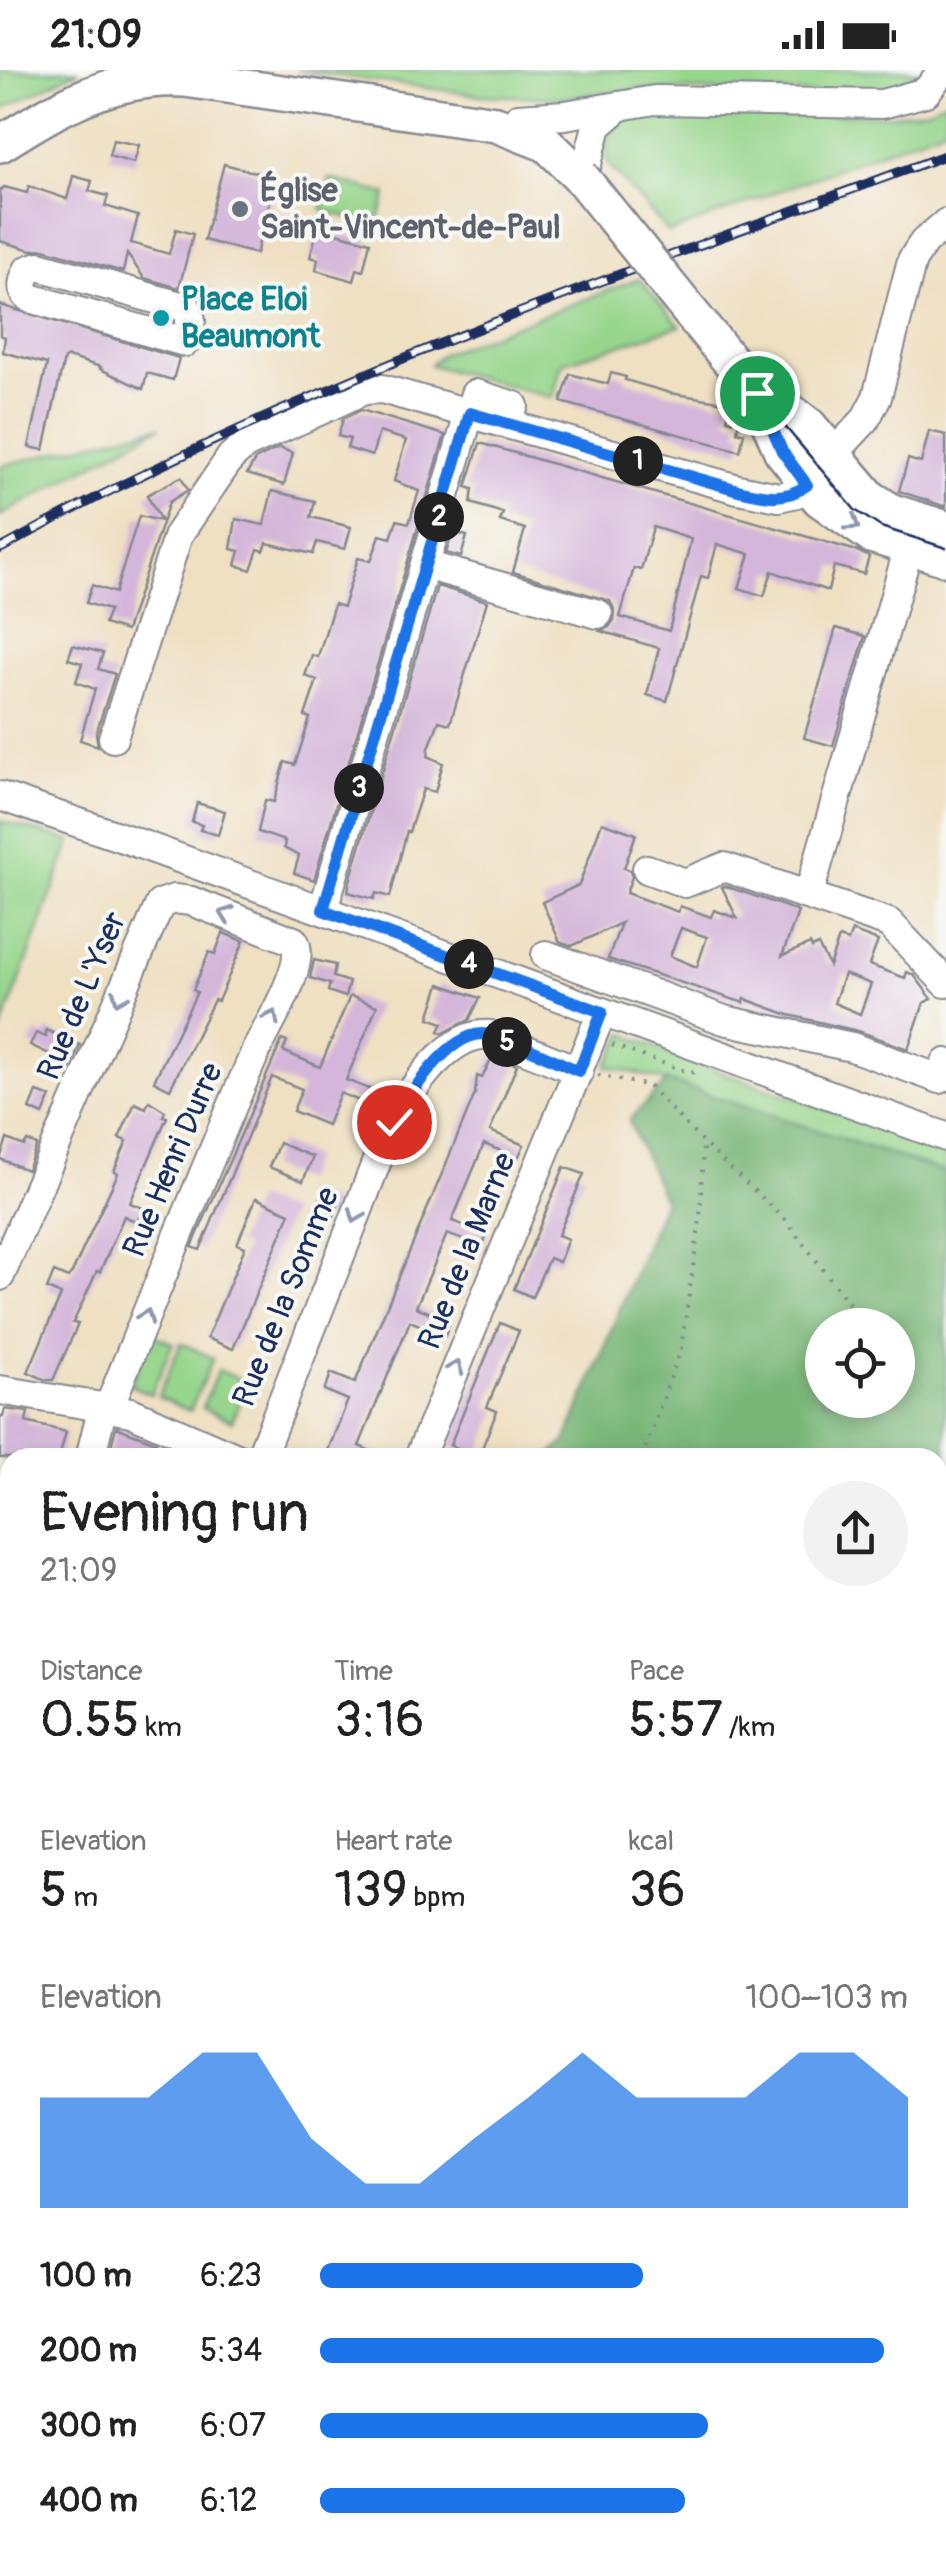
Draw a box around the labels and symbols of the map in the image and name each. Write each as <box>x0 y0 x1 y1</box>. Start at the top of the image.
place label: Église Saint-Vincent-de-Paul <box>260 170 561 248</box>
marker: Église Saint-Vincent-de-Paul <box>229 198 251 220</box>
place label: Place Eloi Beaumont <box>181 280 321 357</box>
marker: Place Eloi Beaumont <box>150 307 172 329</box>
pin <box>715 351 800 436</box>
pin: 1 <box>613 436 663 486</box>
pin: 2 <box>414 492 464 542</box>
one-way arrow <box>842 512 860 531</box>
pin: 3 <box>334 763 384 813</box>
street label: Rue de L'Yser <box>29 905 136 1086</box>
one-way arrow <box>218 905 235 926</box>
pin: 4 <box>444 939 494 989</box>
one-way arrow <box>111 988 131 1006</box>
one-way arrow <box>260 1009 280 1027</box>
pin: 5 <box>482 1017 532 1067</box>
street label: Rue Henri Durre <box>114 1057 232 1263</box>
pin <box>352 1080 437 1165</box>
street label: Rue de la Marne <box>409 1147 525 1355</box>
street label: Rue de la Somme <box>224 1181 348 1413</box>
one-way arrow <box>348 1206 368 1224</box>
one-way arrow <box>134 1309 154 1327</box>
one-way arrow <box>445 1360 465 1377</box>

